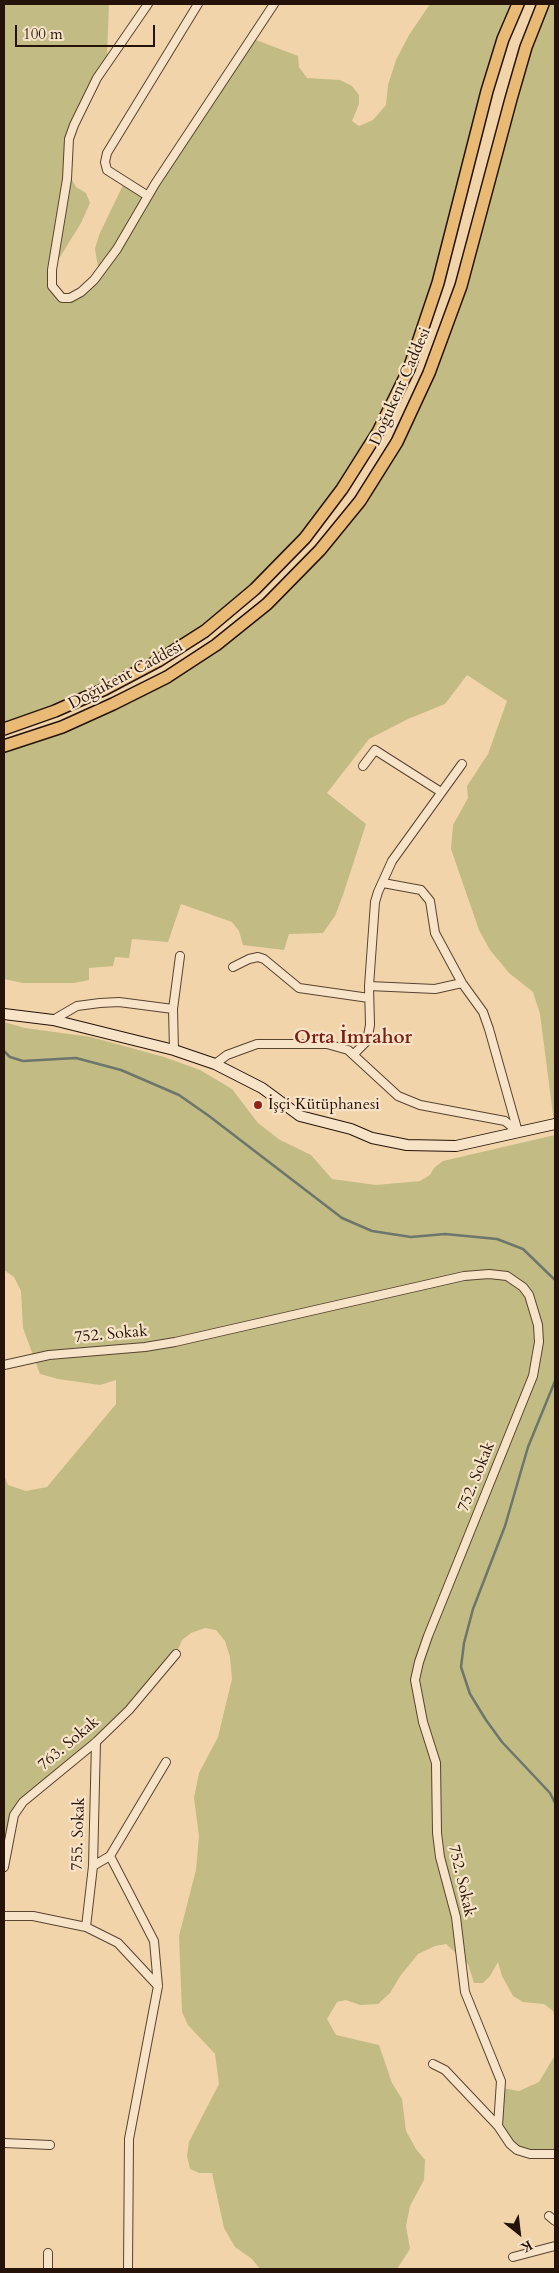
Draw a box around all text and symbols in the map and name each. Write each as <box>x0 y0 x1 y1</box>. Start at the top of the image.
scale bar <box>18 15 158 47</box>
text: 100 m <box>23 24 63 44</box>
street label: Doğukent Caddesi <box>366 325 436 449</box>
street label: Doğukent Caddesi <box>65 638 187 714</box>
district label: Orta İmrahor <box>294 1028 412 1050</box>
place label: İşçi Kütüphanesi <box>268 1095 380 1115</box>
marker: İşçi Kütüphanesi <box>252 1099 264 1111</box>
street label: 752. Sokak <box>73 1322 149 1348</box>
street label: 752. Sokak <box>454 1439 500 1515</box>
street label: 763. Sokak <box>35 1713 103 1775</box>
street label: 755. Sokak <box>68 1797 90 1871</box>
street label: 752. Sokak <box>443 1843 479 1919</box>
north arrow <box>494 2208 544 2258</box>
text: K <box>517 2235 536 2258</box>

